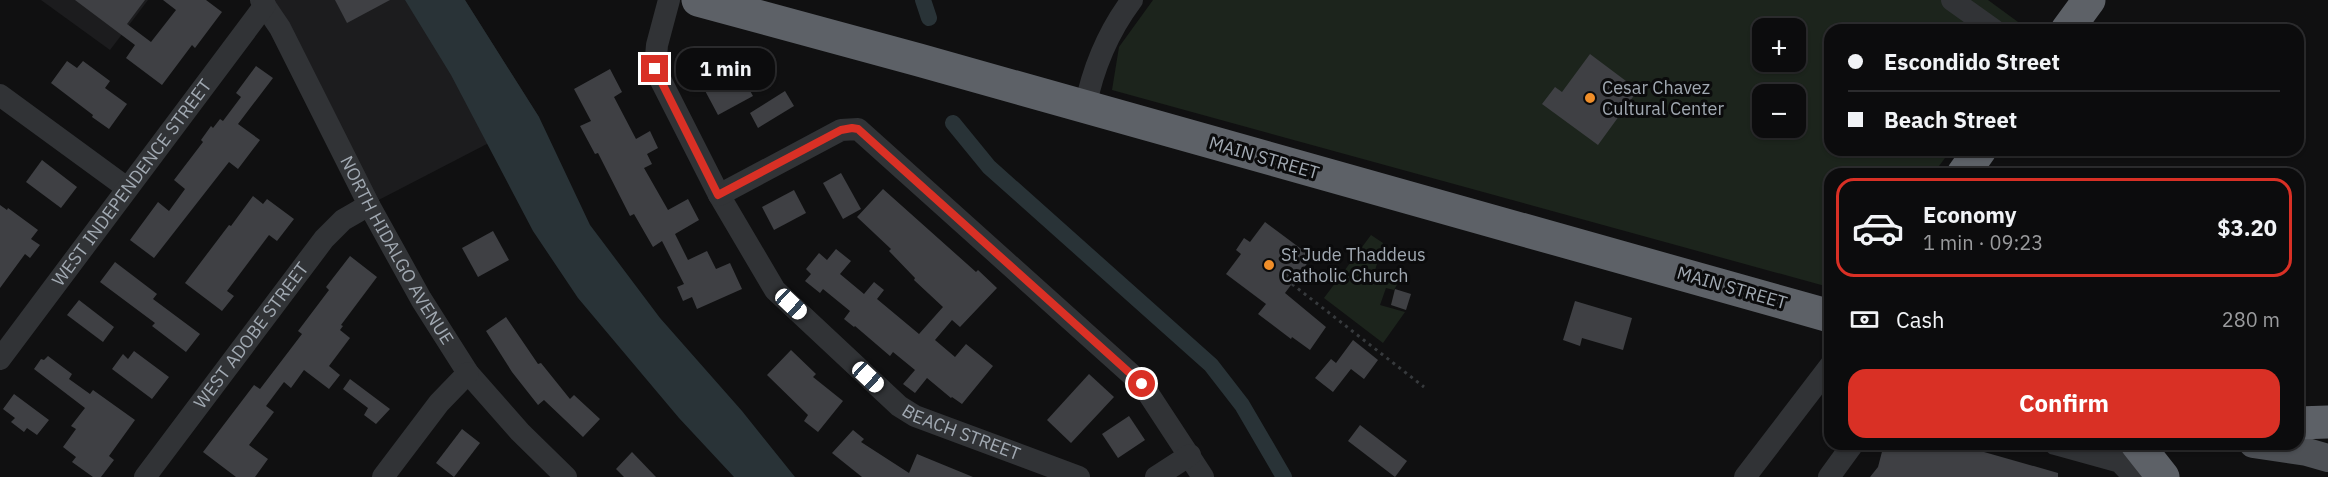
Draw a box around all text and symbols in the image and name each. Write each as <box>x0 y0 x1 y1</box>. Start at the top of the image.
map controls <box>1752 18 1806 138</box>
button: + <box>1752 18 1806 72</box>
text: Escondido Street <box>1884 47 2060 76</box>
callout: 1 min <box>676 48 775 90</box>
route end <box>641 55 668 82</box>
text: 1 min <box>699 55 752 82</box>
street label: WEST INDEPENDENCE STREET <box>47 75 216 291</box>
place label: Cesar Chavez Cultural Center <box>1602 76 1724 120</box>
button: − <box>1752 84 1806 138</box>
marker: Cesar Chavez Cultural Center <box>1583 91 1597 105</box>
text: Beach Street <box>1884 105 2017 134</box>
street label: MAIN STREET <box>1206 131 1322 184</box>
street label: NORTH HIDALGO AVENUE <box>335 152 459 349</box>
text: Economy <box>1923 200 2017 229</box>
icon: car <box>1851 201 1905 255</box>
text: $3.20 <box>2217 213 2277 242</box>
text: 1 min · 09:23 <box>1923 229 2043 256</box>
place label: St Jude Thaddeus Catholic Church <box>1281 243 1426 287</box>
street label: WEST ADOBE STREET <box>188 257 314 413</box>
marker: St Jude Thaddeus Catholic Church <box>1262 258 1276 272</box>
street label: MAIN STREET <box>1674 261 1790 314</box>
car <box>772 285 810 323</box>
icon: cash <box>1848 303 1881 336</box>
text: Cash <box>1896 305 1945 334</box>
text: 280 m <box>2222 306 2280 333</box>
car <box>849 358 887 396</box>
button: Confirm <box>1848 369 2280 438</box>
route start <box>1128 370 1155 397</box>
street label: BEACH STREET <box>898 399 1024 465</box>

